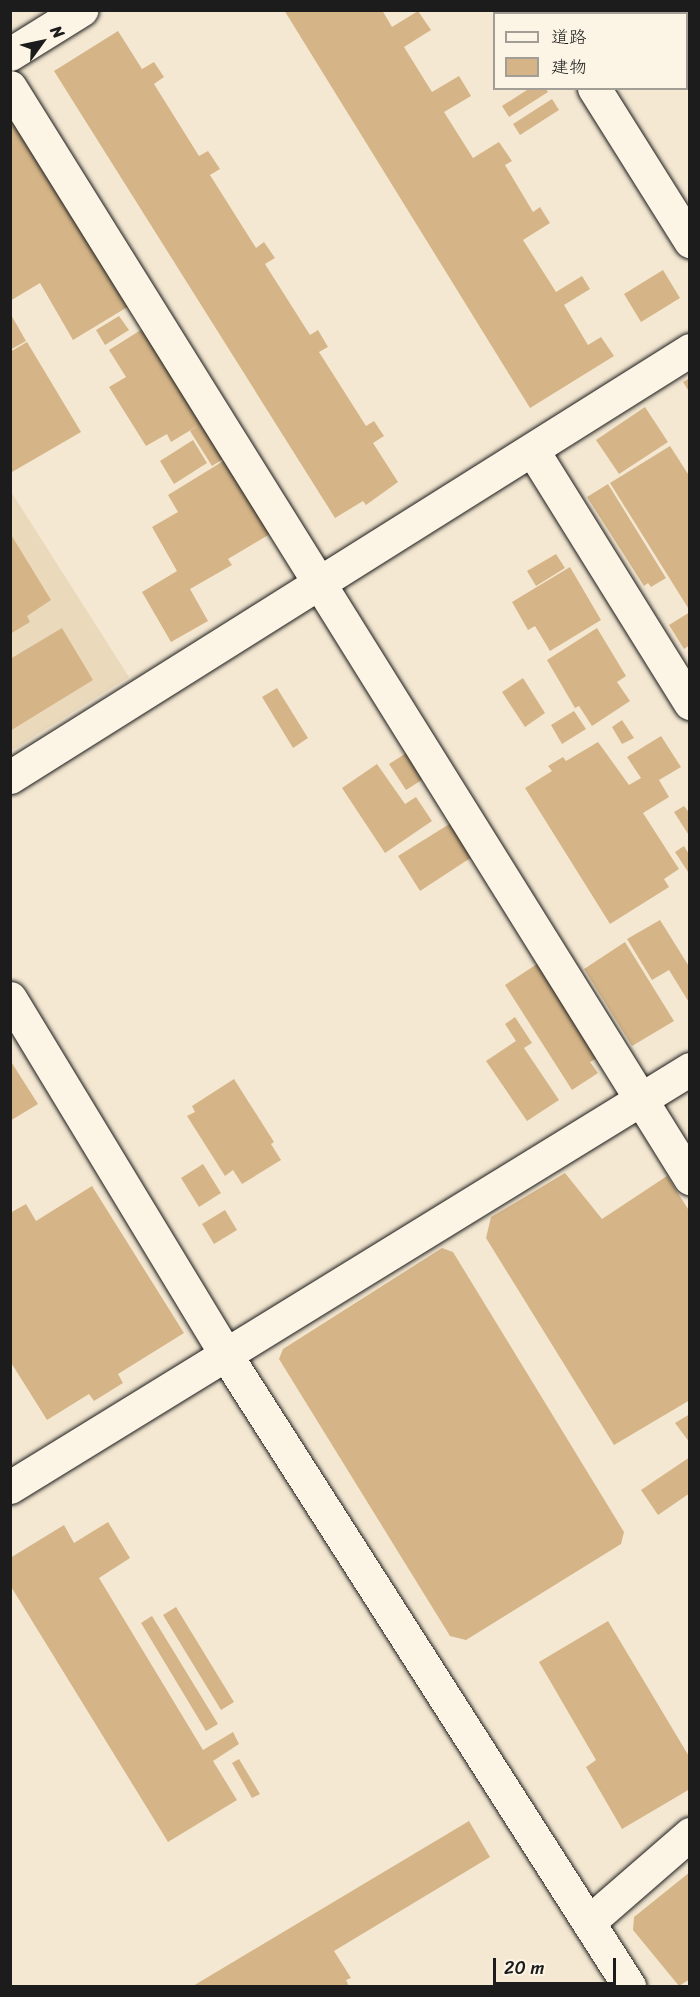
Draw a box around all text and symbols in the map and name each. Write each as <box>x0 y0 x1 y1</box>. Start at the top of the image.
north arrow <box>12 12 72 72</box>
legend <box>493 12 688 90</box>
text: N <box>42 19 73 44</box>
text: 道路 <box>551 21 587 53</box>
text: 建物 <box>551 51 587 83</box>
scale bar <box>496 1946 619 1984</box>
text: 20 m <box>504 1952 544 1984</box>

